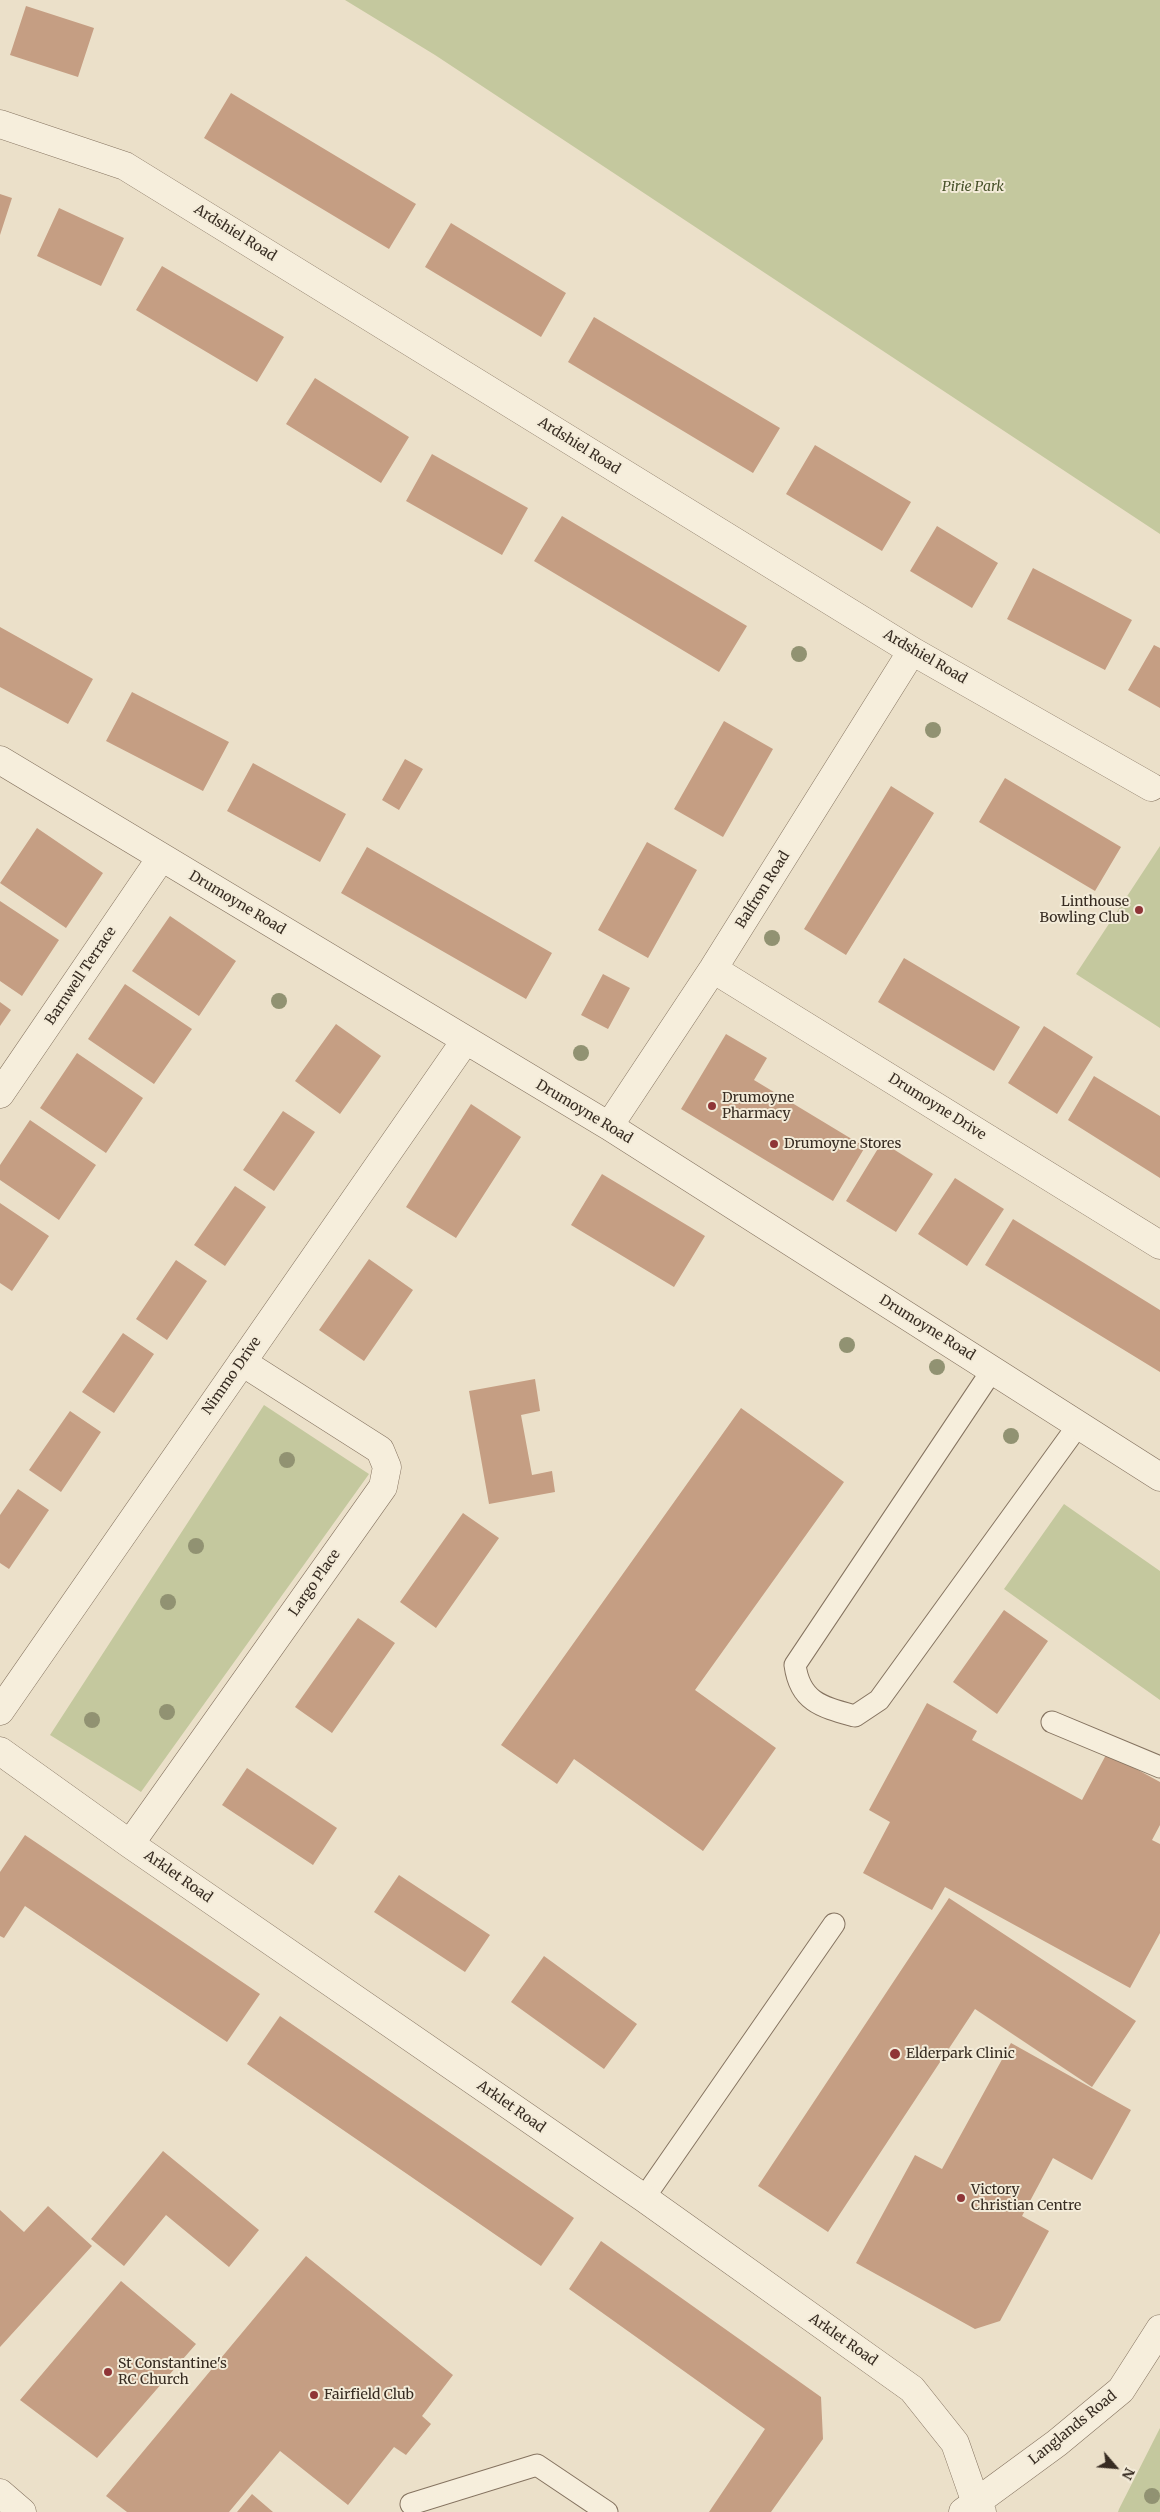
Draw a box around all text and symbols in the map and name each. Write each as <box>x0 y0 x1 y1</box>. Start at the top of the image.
park label: Pirie Park <box>942 179 1004 195</box>
street label: Ardshiel Road <box>191 201 279 265</box>
street label: Ardshiel Road <box>535 414 623 478</box>
street label: Ardshiel Road <box>880 626 970 688</box>
street label: Balfron Road <box>733 848 793 932</box>
street label: Drumoyne Road <box>186 868 288 938</box>
place label: Linthouse Bowling Club <box>1039 894 1129 926</box>
marker: Linthouse Bowling Club <box>1133 904 1145 916</box>
street label: Barnwell Terrace <box>42 924 120 1028</box>
street label: Drumoyne Drive <box>885 1070 989 1144</box>
street label: Drumoyne Road <box>533 1077 635 1147</box>
place label: Drumoyne Pharmacy <box>722 1090 794 1122</box>
marker: Drumoyne Pharmacy <box>706 1100 718 1112</box>
place label: Drumoyne Stores <box>784 1136 901 1152</box>
marker: Drumoyne Stores <box>768 1138 780 1150</box>
street label: Drumoyne Road <box>876 1292 978 1364</box>
street label: Nimmo Drive <box>199 1334 265 1418</box>
street label: Largo Place <box>286 1546 344 1620</box>
street label: Arklet Road <box>141 1847 215 1907</box>
place label: Elderpark Clinic <box>906 2046 1015 2062</box>
marker: Elderpark Clinic <box>888 2047 902 2061</box>
street label: Arklet Road <box>474 2077 548 2137</box>
place label: Victory Christian Centre <box>971 2182 1081 2214</box>
marker: Victory Christian Centre <box>955 2192 967 2204</box>
street label: Arklet Road <box>806 2310 880 2370</box>
place label: St Constantine's RC Church <box>118 2356 227 2388</box>
marker: St Constantine's RC Church <box>102 2366 114 2378</box>
place label: Fairfield Club <box>324 2387 414 2403</box>
street label: Langlands Road <box>1026 2388 1120 2468</box>
marker: Fairfield Club <box>308 2389 320 2401</box>
north arrow <box>1090 2442 1140 2492</box>
text: N <box>1118 2465 1139 2483</box>

